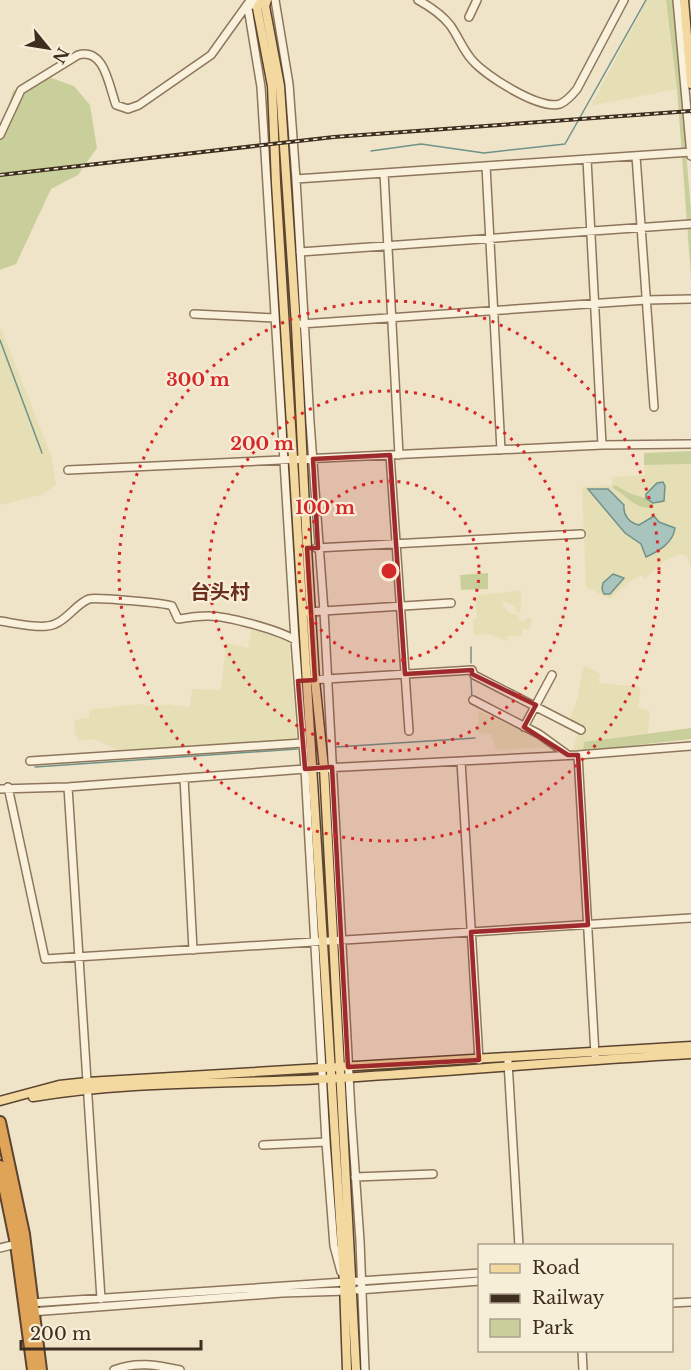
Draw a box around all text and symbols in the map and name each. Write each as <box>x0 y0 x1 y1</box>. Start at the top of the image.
north arrow <box>18 18 78 78</box>
text: N <box>49 44 73 67</box>
text: 300 m <box>166 369 230 391</box>
text: 200 m <box>230 433 294 455</box>
text: 100 m <box>295 497 355 519</box>
centre of rings <box>379 561 399 581</box>
district label: 台头村 <box>190 580 250 604</box>
legend <box>478 1244 673 1352</box>
text: Road <box>532 1257 580 1279</box>
text: Railway <box>532 1287 605 1309</box>
scale bar <box>21 1313 201 1351</box>
text: Park <box>532 1317 574 1339</box>
text: 200 m <box>30 1323 91 1345</box>

